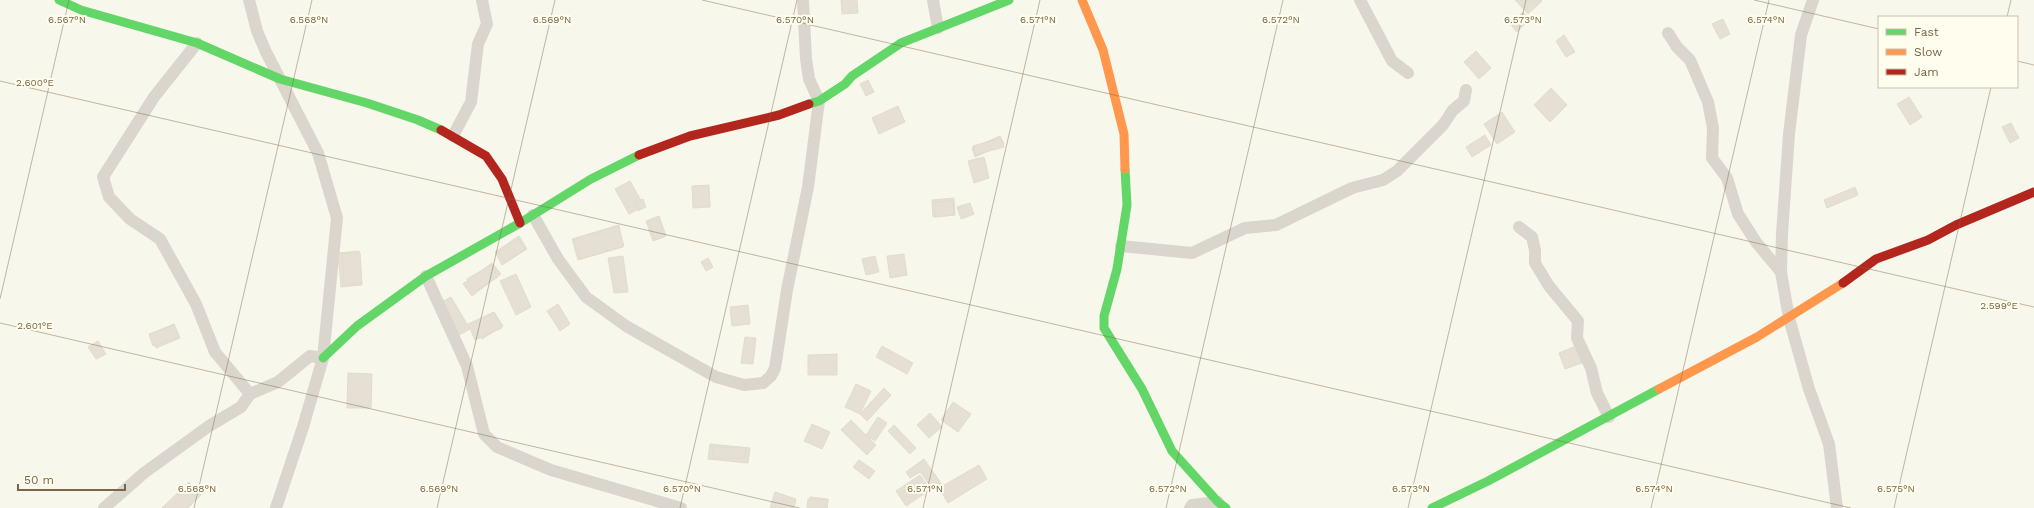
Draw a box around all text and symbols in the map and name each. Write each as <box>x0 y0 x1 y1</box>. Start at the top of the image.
text: 6.567°N <box>48 14 86 25</box>
text: 6.568°N <box>290 14 328 25</box>
text: 6.569°N <box>533 14 571 25</box>
text: 6.570°N <box>776 14 814 25</box>
text: 6.571°N <box>1020 14 1056 25</box>
text: 6.572°N <box>1262 14 1300 25</box>
text: 6.573°N <box>1504 14 1542 25</box>
text: 6.574°N <box>1747 14 1785 25</box>
legend <box>1878 16 2018 88</box>
text: Fast <box>1914 25 1939 39</box>
text: Slow <box>1914 45 1942 59</box>
text: Jam <box>1914 65 1939 79</box>
text: 2.600°E <box>16 77 54 88</box>
text: 2.599°E <box>1980 300 2018 311</box>
text: 2.601°E <box>17 320 53 331</box>
scale bar <box>18 466 125 492</box>
text: 50 m <box>24 473 54 487</box>
text: 6.568°N <box>178 483 216 494</box>
text: 6.569°N <box>420 483 458 494</box>
text: 6.570°N <box>663 483 701 494</box>
text: 6.571°N <box>907 483 943 494</box>
text: 6.572°N <box>1149 483 1187 494</box>
text: 6.573°N <box>1392 483 1430 494</box>
text: 6.574°N <box>1635 483 1673 494</box>
text: 6.575°N <box>1877 483 1915 494</box>

